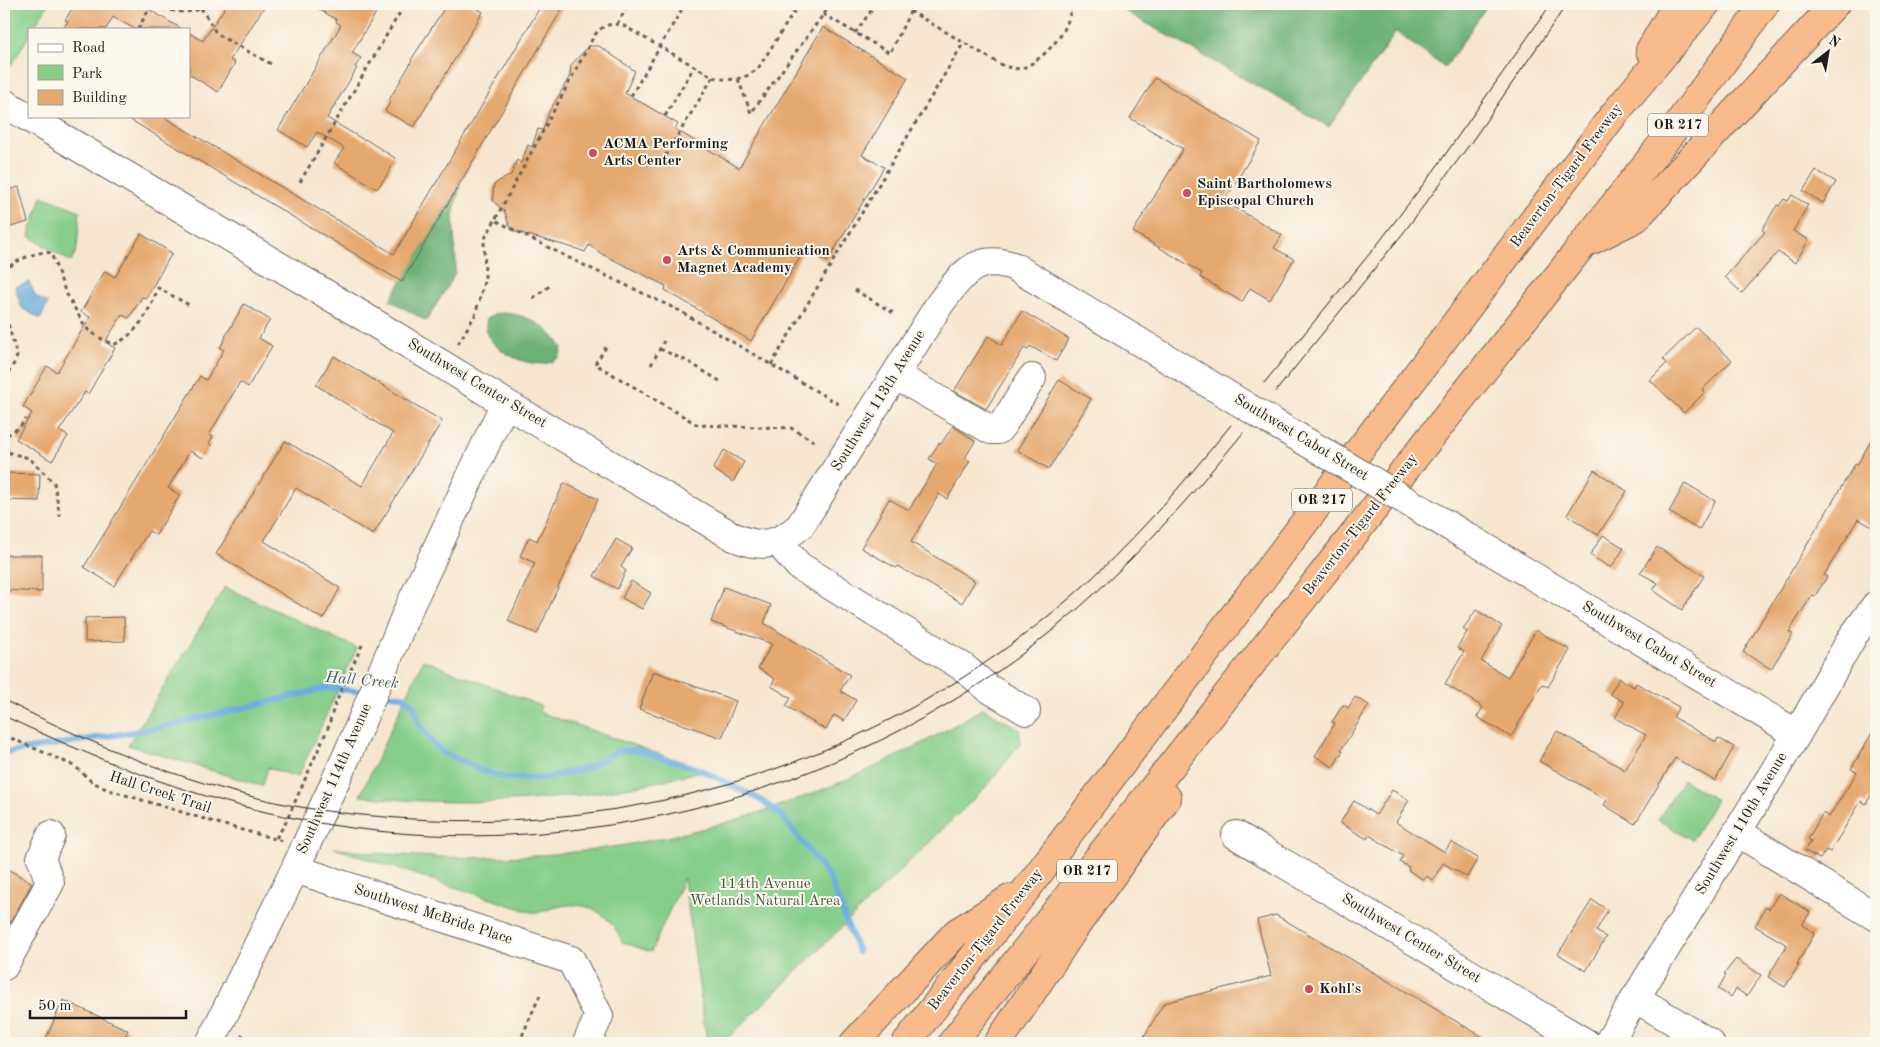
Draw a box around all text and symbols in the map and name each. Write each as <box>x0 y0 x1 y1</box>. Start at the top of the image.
legend <box>28 28 190 118</box>
north arrow <box>1802 28 1852 78</box>
text: N <box>1826 33 1843 51</box>
text: Road <box>72 41 106 56</box>
text: Park <box>72 67 103 82</box>
text: Building <box>72 91 127 106</box>
street label: Beaverton-Tigard Freeway <box>1508 101 1626 251</box>
road number: OR 217 <box>1648 114 1708 136</box>
place label: ACMA Performing Arts Center <box>603 137 729 169</box>
marker: ACMA Performing Arts Center <box>587 147 599 159</box>
place label: Saint Bartholomews Episcopal Church <box>1197 177 1332 209</box>
marker: Saint Bartholomews Episcopal Church <box>1181 187 1193 199</box>
place label: Arts & Communication Magnet Academy <box>677 244 830 276</box>
marker: Arts & Communication Magnet Academy <box>661 254 673 266</box>
street label: Southwest 113th Avenue <box>829 328 929 474</box>
street label: Southwest Center Street <box>405 337 549 431</box>
street label: Southwest Cabot Street <box>1231 392 1371 484</box>
street label: Beaverton-Tigard Freeway <box>1301 451 1421 599</box>
road number: OR 217 <box>1292 488 1352 512</box>
street label: Southwest Cabot Street <box>1579 599 1719 691</box>
water label: Hall Creek <box>324 670 400 692</box>
street label: Southwest 114th Avenue <box>295 701 375 857</box>
street label: Southwest 110th Avenue <box>1694 750 1791 898</box>
street label: Hall Creek Trail <box>107 770 213 816</box>
road number: OR 217 <box>1057 859 1117 882</box>
street label: Beaverton-Tigard Freeway <box>926 866 1046 1014</box>
park label: 114th Avenue Wetlands Natural Area <box>690 877 841 909</box>
street label: Southwest McBride Place <box>352 882 514 948</box>
street label: Southwest Center Street <box>1339 892 1483 986</box>
place label: Kohl's <box>1319 982 1361 997</box>
marker: Kohl's <box>1303 983 1315 995</box>
scale bar <box>30 987 186 1019</box>
text: 50 m <box>38 999 72 1014</box>

